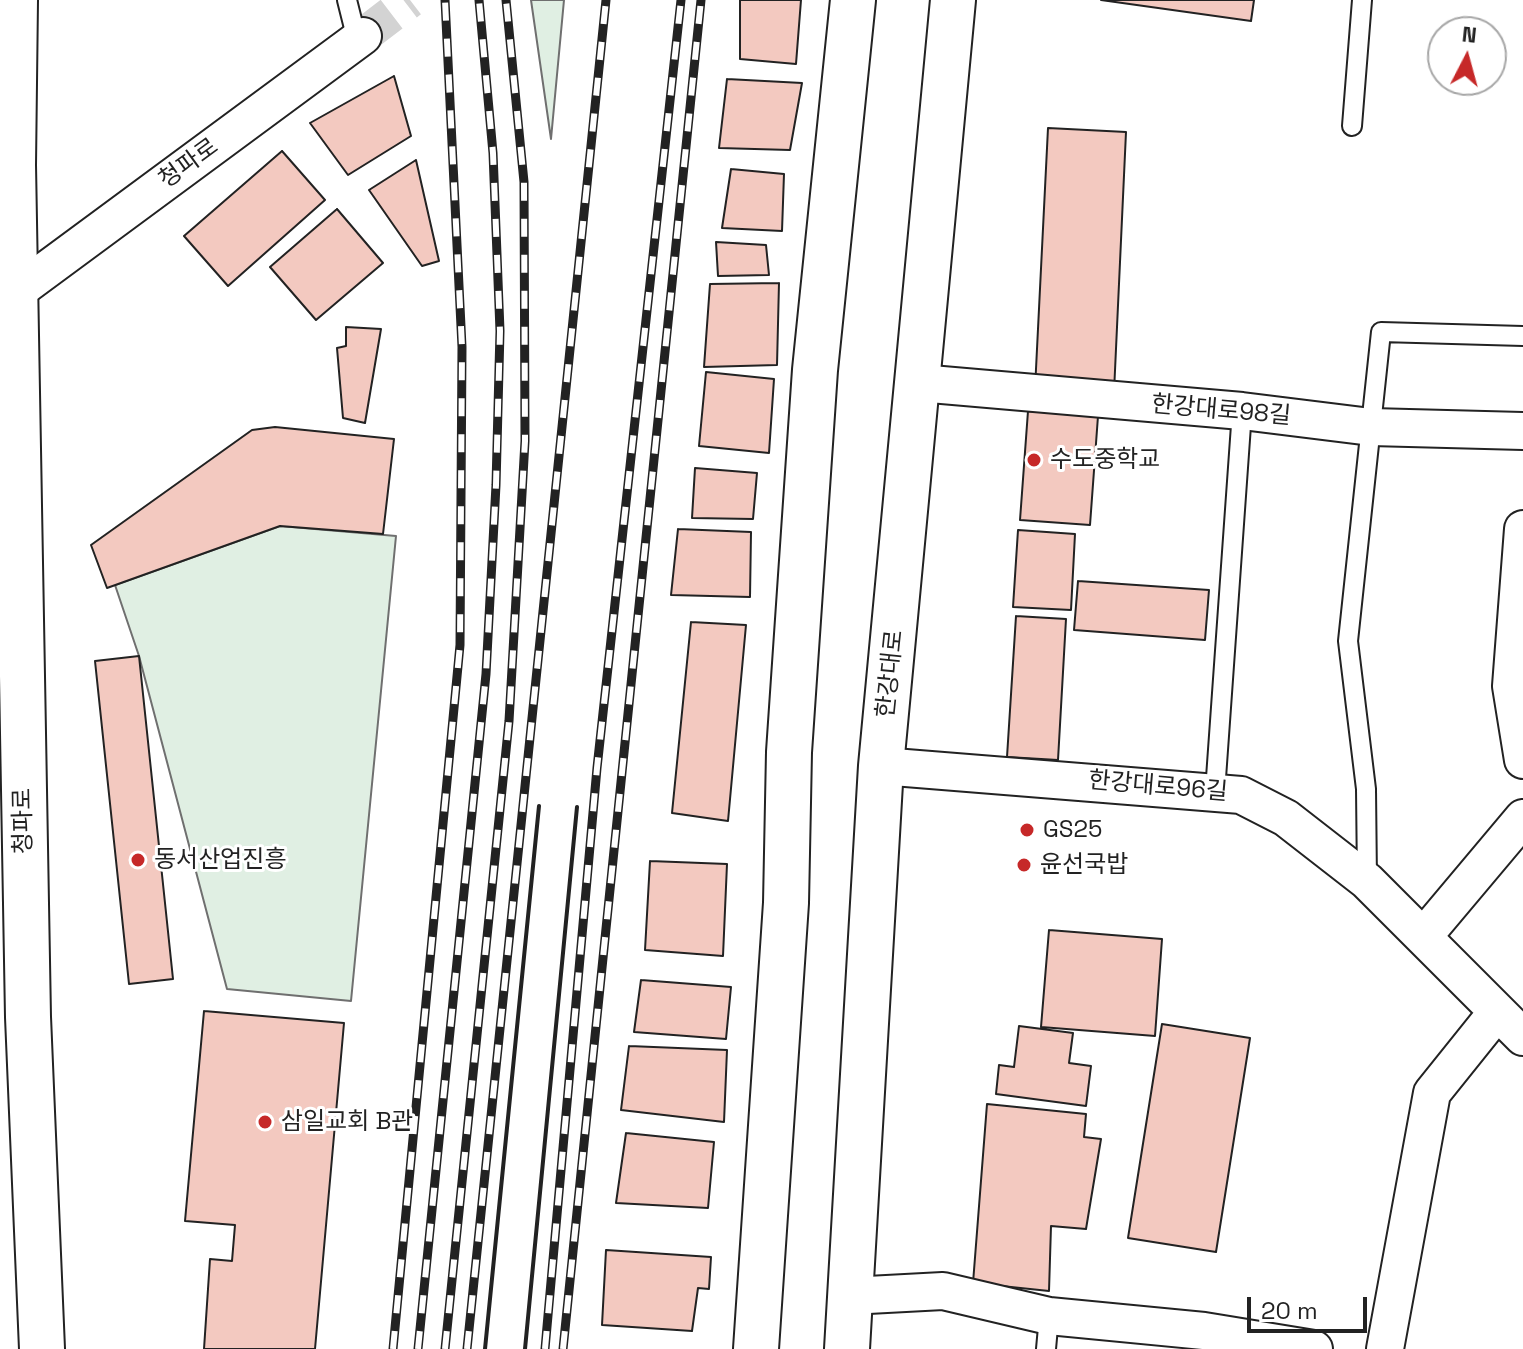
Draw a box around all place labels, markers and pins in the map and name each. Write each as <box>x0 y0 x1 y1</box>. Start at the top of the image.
place label: 수도중학교 <box>1050 446 1160 474</box>
marker: 수도중학교 <box>1025 451 1043 469</box>
place label: GS25 <box>1043 816 1102 844</box>
marker: GS25 <box>1018 821 1036 839</box>
place label: 동서산업진흥 <box>154 846 286 874</box>
marker: 동서산업진흥 <box>129 851 147 869</box>
place label: 윤선국밥 <box>1040 851 1128 879</box>
marker: 윤선국밥 <box>1015 856 1033 874</box>
place label: 삼일교회 B관 <box>281 1108 413 1136</box>
marker: 삼일교회 B관 <box>256 1113 274 1131</box>

